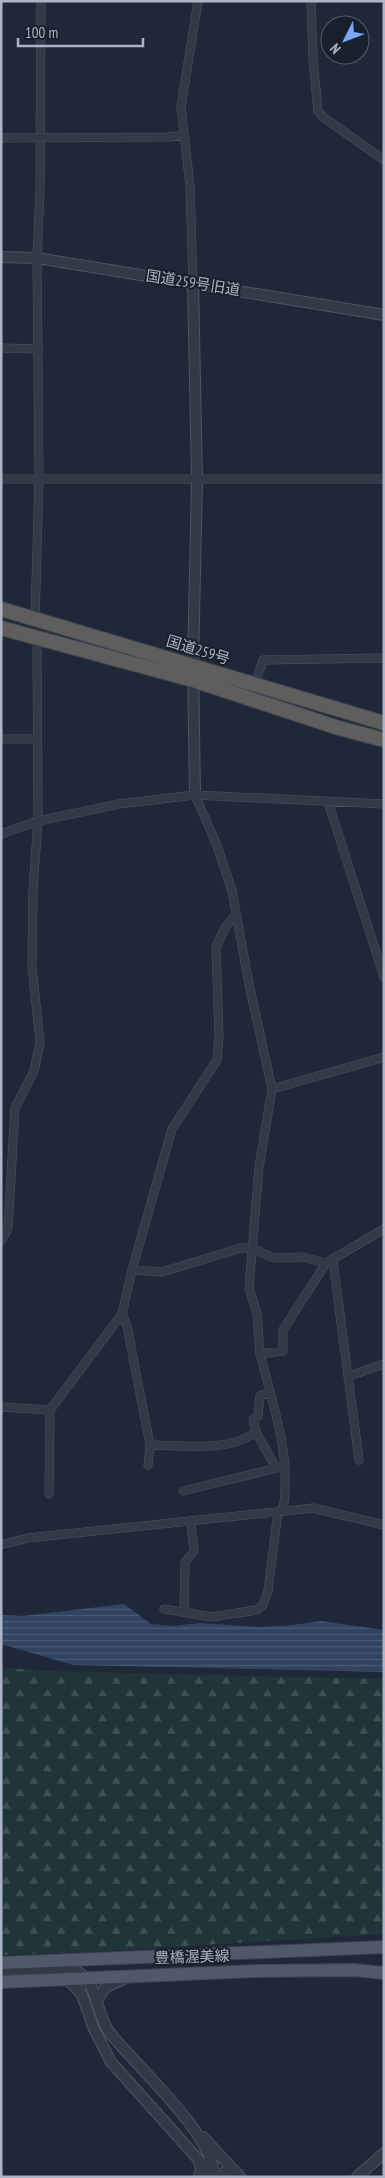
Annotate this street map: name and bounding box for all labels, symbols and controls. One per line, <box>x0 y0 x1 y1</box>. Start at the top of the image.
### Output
scale bar <box>18 15 142 47</box>
north arrow <box>320 15 370 65</box>
text: 100 m <box>25 23 58 42</box>
text: N <box>326 40 345 58</box>
street label: 国道259号旧道 <box>145 266 242 299</box>
street label: 国道259号 <box>164 631 232 668</box>
street label: 豊橋渥美線 <box>154 1946 230 1967</box>

